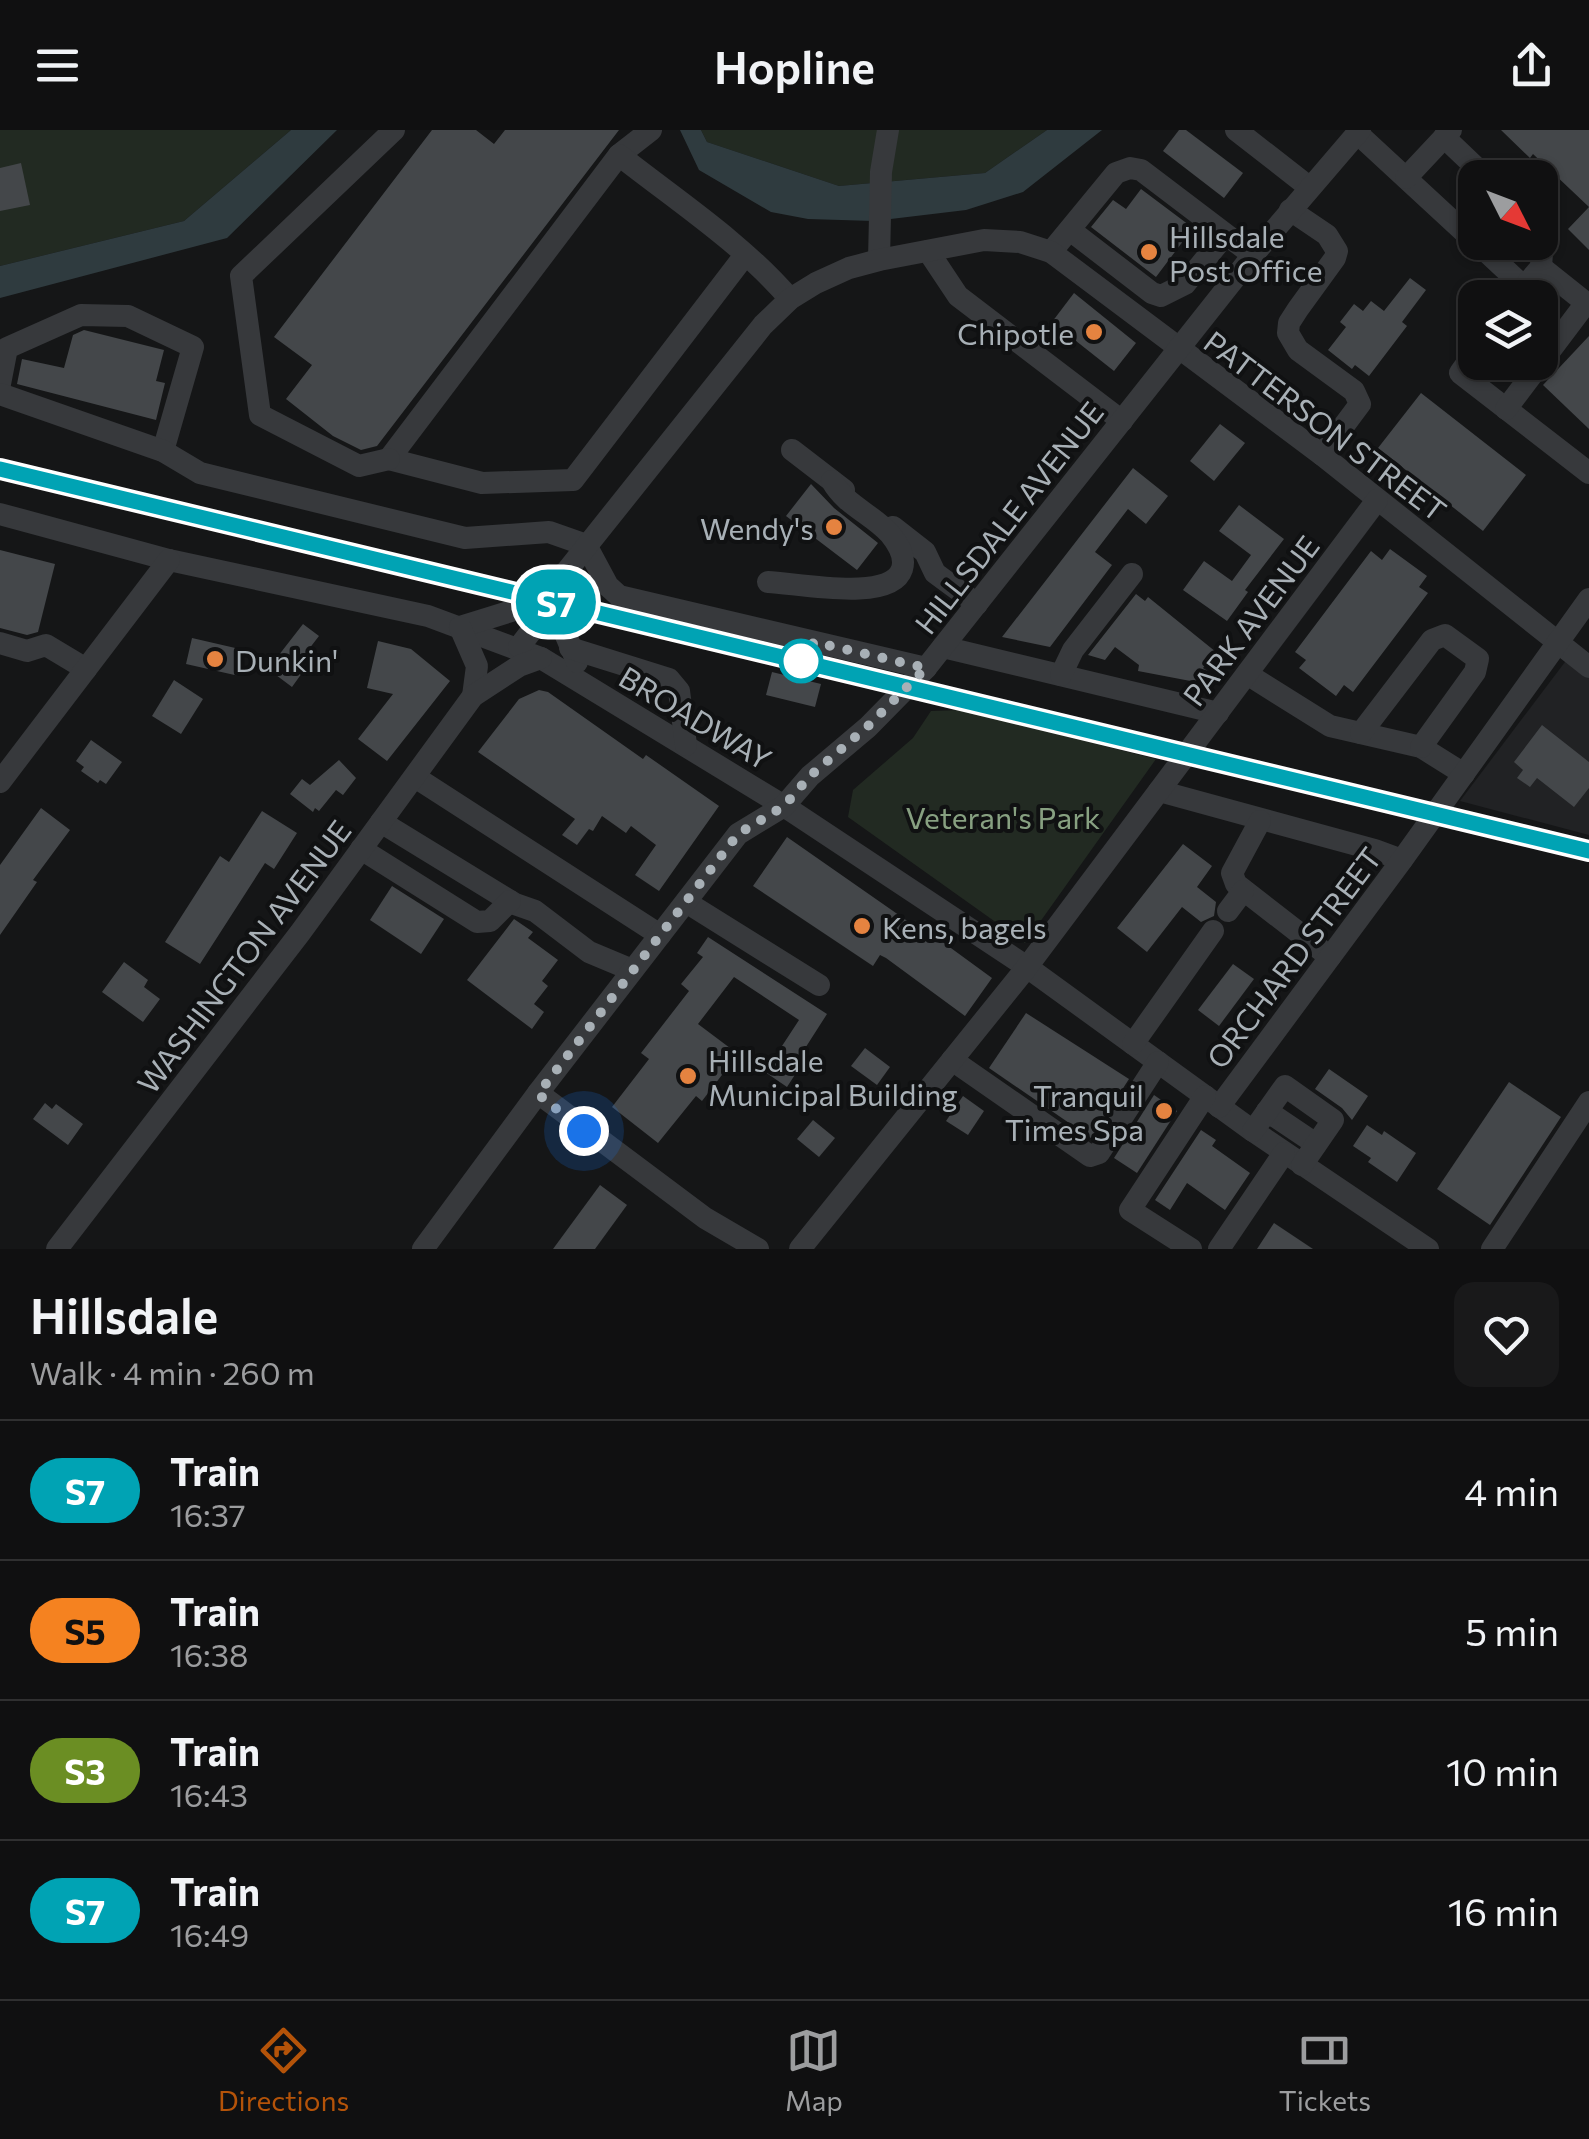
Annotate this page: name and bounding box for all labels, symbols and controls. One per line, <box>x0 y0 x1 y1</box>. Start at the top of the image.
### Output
icon: menu <box>30 38 85 93</box>
text: Hopline <box>714 38 875 93</box>
icon: share <box>1504 38 1559 93</box>
north arrow <box>1458 160 1558 260</box>
map controls <box>1458 160 1558 380</box>
place label: Hillsdale Post Office <box>1169 217 1322 288</box>
marker: Hillsdale Post Office <box>1138 241 1160 263</box>
button: layers <box>1458 280 1558 380</box>
place label: Chipotle <box>957 314 1074 351</box>
marker: Chipotle <box>1083 321 1105 343</box>
street label: PATTERSON STREET <box>1198 322 1454 528</box>
street label: HILLSDALE AVENUE <box>906 393 1110 641</box>
place label: Wendy's <box>700 509 814 546</box>
marker: Wendy's <box>823 516 845 538</box>
street label: PARK AVENUE <box>1174 528 1326 712</box>
line badge: S7 <box>511 570 601 634</box>
text: S7 <box>536 581 576 624</box>
unlabelled marker <box>780 640 822 682</box>
place label: Dunkin' <box>235 641 338 678</box>
marker: Dunkin' <box>204 648 226 670</box>
street label: BROADWAY <box>613 657 779 777</box>
park label: Veteran's Park <box>906 798 1100 835</box>
street label: WASHINGTON AVENUE <box>128 812 358 1100</box>
street label: ORCHARD STREET <box>1198 839 1388 1075</box>
place label: Kens, bagels <box>882 908 1047 945</box>
marker: Kens, bagels <box>851 915 873 937</box>
place label: Hillsdale Municipal Building <box>708 1041 958 1112</box>
marker: Hillsdale Municipal Building <box>677 1065 699 1087</box>
place label: Tranquil Times Spa <box>1005 1076 1144 1147</box>
marker: Tranquil Times Spa <box>1153 1100 1175 1122</box>
your location <box>559 1106 609 1156</box>
button: heart <box>1454 1282 1559 1387</box>
text: Hillsdale <box>30 1285 218 1344</box>
text: Walk · 4 min · 260 m <box>30 1352 315 1392</box>
text: Train <box>170 1447 260 1494</box>
text: 4 min <box>1464 1467 1559 1514</box>
text: S7 <box>65 1469 105 1512</box>
text: 16:37 <box>170 1494 246 1534</box>
text: Train <box>170 1587 260 1634</box>
text: 5 min <box>1465 1607 1559 1654</box>
text: S5 <box>64 1609 106 1652</box>
text: 16:38 <box>170 1634 248 1674</box>
text: Train <box>170 1727 260 1774</box>
text: 10 min <box>1446 1747 1559 1794</box>
text: S3 <box>64 1749 106 1792</box>
text: 16:43 <box>170 1774 248 1814</box>
text: Train <box>170 1867 260 1914</box>
text: 16 min <box>1448 1887 1559 1934</box>
text: S7 <box>65 1889 105 1932</box>
text: 16:49 <box>170 1914 249 1954</box>
tab: Directions <box>218 2023 349 2117</box>
tab: Map <box>785 2023 843 2117</box>
tab: Tickets <box>1279 2023 1371 2117</box>

